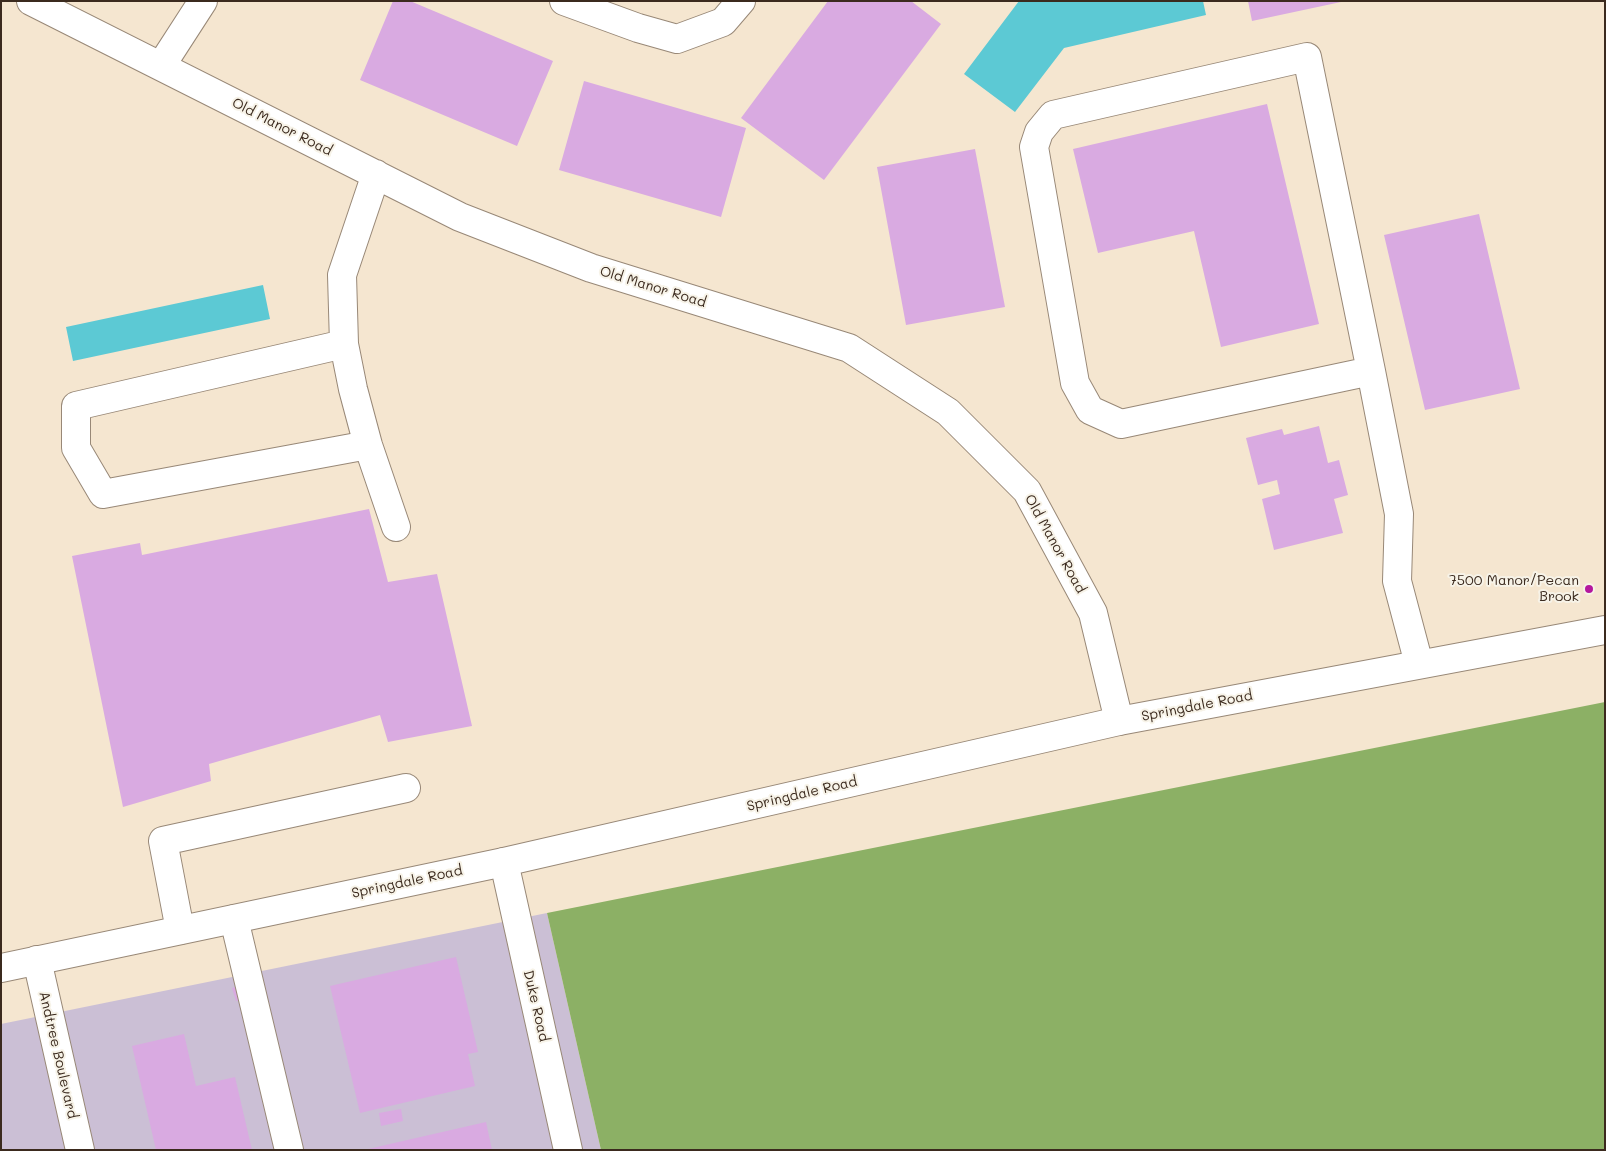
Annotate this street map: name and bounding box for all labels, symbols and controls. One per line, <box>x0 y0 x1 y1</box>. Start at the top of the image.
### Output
street label: Old Manor Road <box>229 94 335 160</box>
street label: Old Manor Road <box>598 263 708 311</box>
street label: Old Manor Road <box>1021 492 1089 596</box>
place label: 7500 Manor/Pecan Brook <box>1449 573 1579 606</box>
marker: 7500 Manor/Pecan Brook <box>1583 583 1595 595</box>
street label: Springdale Road <box>1140 687 1254 725</box>
street label: Springdale Road <box>745 773 859 815</box>
street label: Springdale Road <box>350 862 464 902</box>
street label: Duke Road <box>520 969 552 1043</box>
street label: Andtree Boulevard <box>35 990 81 1120</box>

